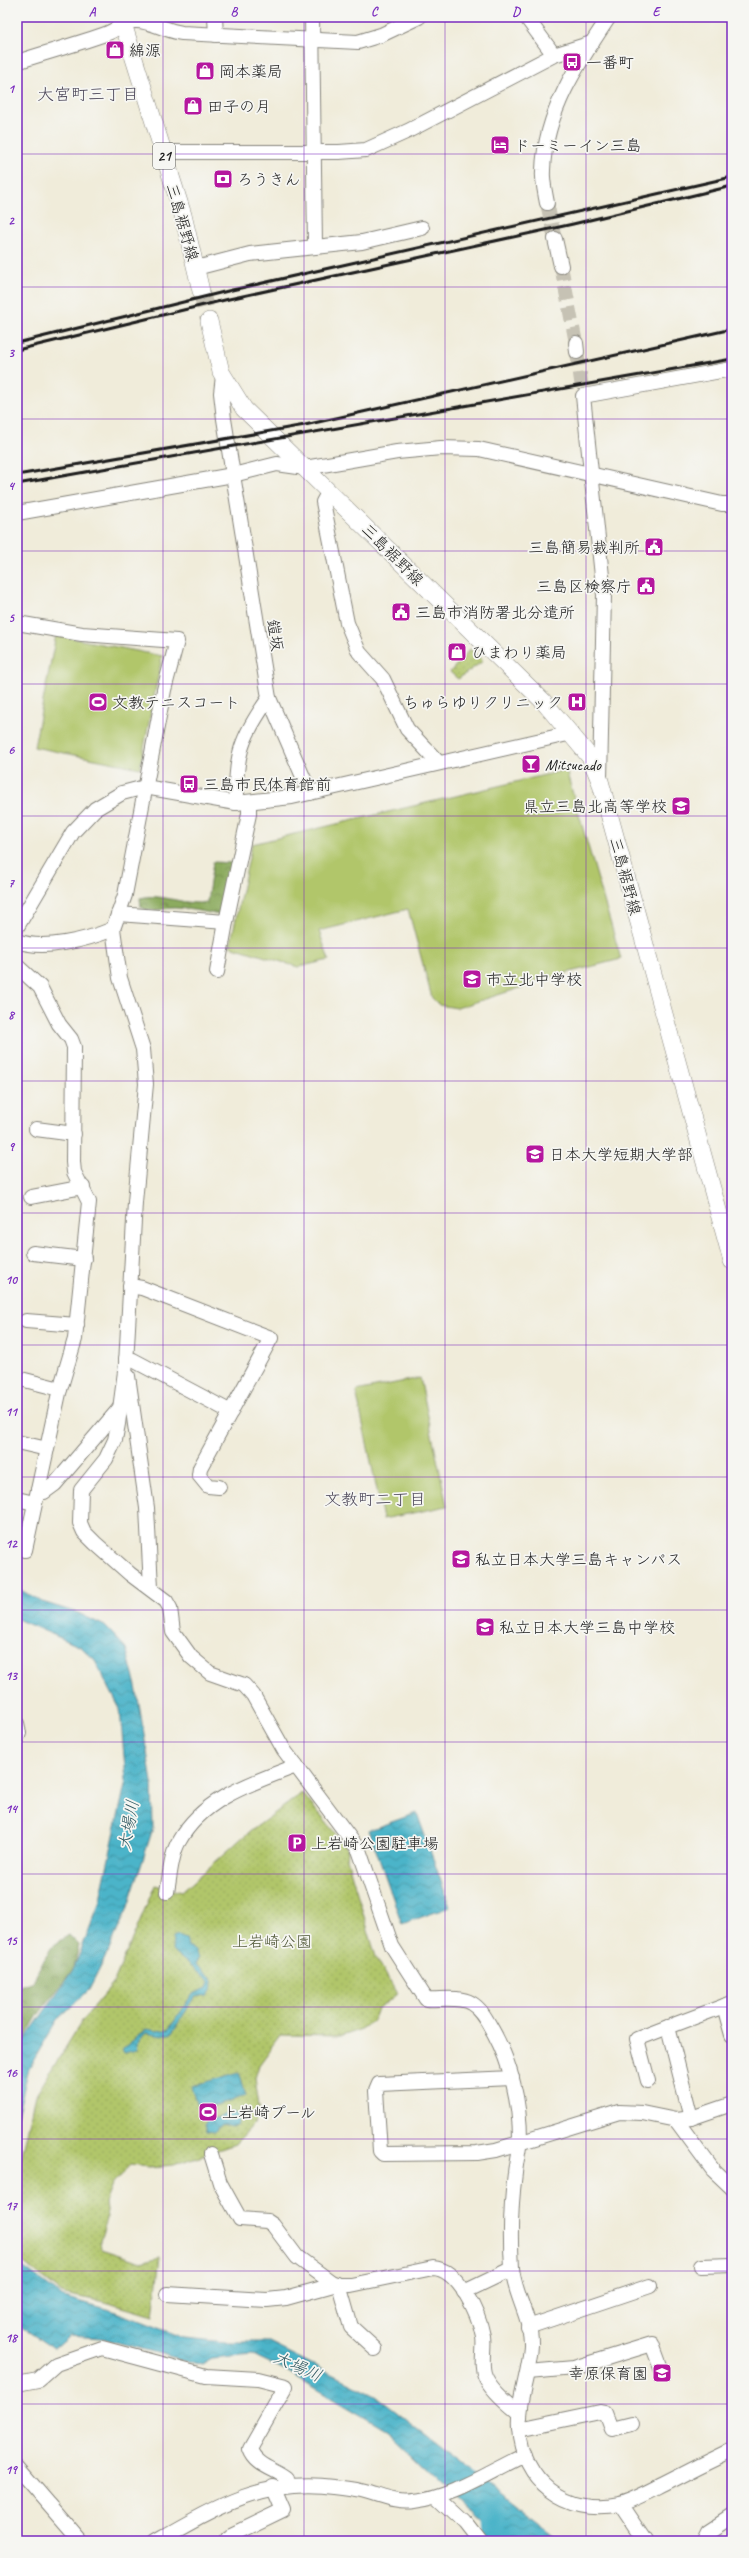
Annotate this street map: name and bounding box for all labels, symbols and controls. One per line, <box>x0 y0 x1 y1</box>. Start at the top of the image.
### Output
text: A <box>89 4 97 20</box>
text: B <box>231 4 239 20</box>
text: C <box>371 4 379 20</box>
text: D <box>512 4 521 20</box>
text: E <box>653 4 662 20</box>
shop icon: 綿源 <box>104 39 126 61</box>
place label: 綿源 <box>129 41 161 61</box>
bus stop icon: 一番町 <box>561 51 583 73</box>
place label: 一番町 <box>586 53 634 73</box>
shop icon: 岡本薬局 <box>194 60 216 82</box>
place label: 岡本薬局 <box>219 62 283 82</box>
text: 1 <box>8 81 16 97</box>
district label: 大宮町三丁目 <box>37 84 139 105</box>
shop icon: 田子の月 <box>182 95 204 117</box>
place label: 田子の月 <box>207 97 271 117</box>
hotel icon: ドーミーイン三島 <box>489 134 511 156</box>
place label: ドーミーイン三島 <box>514 136 642 156</box>
road number: 21 <box>153 143 175 169</box>
bank icon: ろうきん <box>212 168 234 190</box>
place label: ろうきん <box>237 170 301 190</box>
street label: 三島裾野線 <box>161 181 203 263</box>
text: 2 <box>8 213 15 229</box>
text: 3 <box>8 345 15 361</box>
text: 4 <box>8 478 16 494</box>
street label: 三島裾野線 <box>357 519 428 590</box>
public building icon: 三島簡易裁判所 <box>643 536 665 558</box>
place label: 三島簡易裁判所 <box>528 538 640 558</box>
public building icon: 三島区検察庁 <box>635 575 657 597</box>
place label: 三島区検察庁 <box>536 577 632 597</box>
public building icon: 三島市消防署北分遣所 <box>390 601 412 623</box>
place label: 三島市消防署北分遣所 <box>415 603 575 623</box>
text: 5 <box>8 610 15 626</box>
street label: 鎧坂 <box>263 618 287 653</box>
shop icon: ひまわり薬局 <box>446 641 468 663</box>
place label: ひまわり薬局 <box>471 643 567 663</box>
sports icon: 文教テニスコート <box>87 691 109 713</box>
hospital icon: ちゅらゆりクリニック <box>566 691 588 713</box>
place label: 文教テニスコート <box>112 693 240 713</box>
place label: ちゅらゆりクリニック <box>403 693 563 713</box>
text: 6 <box>8 742 15 758</box>
bar icon: Mitsucado <box>520 753 542 775</box>
place label: Mitsucado <box>545 755 602 775</box>
bus stop icon: 三島市民体育館前 <box>178 773 200 795</box>
place label: 三島市民体育館前 <box>203 775 331 795</box>
school or university icon: 県立三島北高等学校 <box>670 795 692 817</box>
place label: 県立三島北高等学校 <box>523 797 667 817</box>
street label: 三島裾野線 <box>605 835 645 917</box>
text: 7 <box>8 875 15 891</box>
school or university icon: 市立北中学校 <box>461 968 483 990</box>
place label: 市立北中学校 <box>486 970 582 990</box>
text: 8 <box>8 1007 16 1023</box>
text: 9 <box>8 1139 15 1155</box>
school or university icon: 日本大学短期大学部 <box>524 1143 546 1165</box>
place label: 日本大学短期大学部 <box>549 1145 693 1165</box>
text: 10 <box>5 1272 18 1288</box>
text: 11 <box>5 1404 19 1420</box>
district label: 文教町二丁目 <box>324 1489 426 1510</box>
text: 12 <box>5 1536 18 1552</box>
school or university icon: 私立日本大学三島キャンパス <box>450 1548 472 1570</box>
place label: 私立日本大学三島キャンパス <box>475 1550 682 1570</box>
school or university icon: 私立日本大学三島中学校 <box>474 1616 496 1638</box>
place label: 私立日本大学三島中学校 <box>499 1618 675 1638</box>
text: 13 <box>5 1668 18 1684</box>
water label: 大場川 <box>114 1798 143 1852</box>
text: 14 <box>5 1801 19 1817</box>
parking icon: 上岩崎公園駐車場 <box>286 1832 308 1854</box>
place label: 上岩崎公園駐車場 <box>311 1834 439 1854</box>
park label: 上岩崎公園 <box>232 1932 312 1952</box>
text: 15 <box>5 1933 18 1949</box>
text: 16 <box>5 2065 18 2081</box>
sports icon: 上岩崎プール <box>197 2101 219 2123</box>
place label: 上岩崎プール <box>222 2103 316 2123</box>
text: 17 <box>5 2198 18 2214</box>
text: 18 <box>5 2330 19 2346</box>
water label: 大場川 <box>270 2346 325 2386</box>
school or university icon: 幸原保育園 <box>651 2362 673 2384</box>
place label: 幸原保育園 <box>568 2364 648 2384</box>
text: 19 <box>5 2462 18 2478</box>

